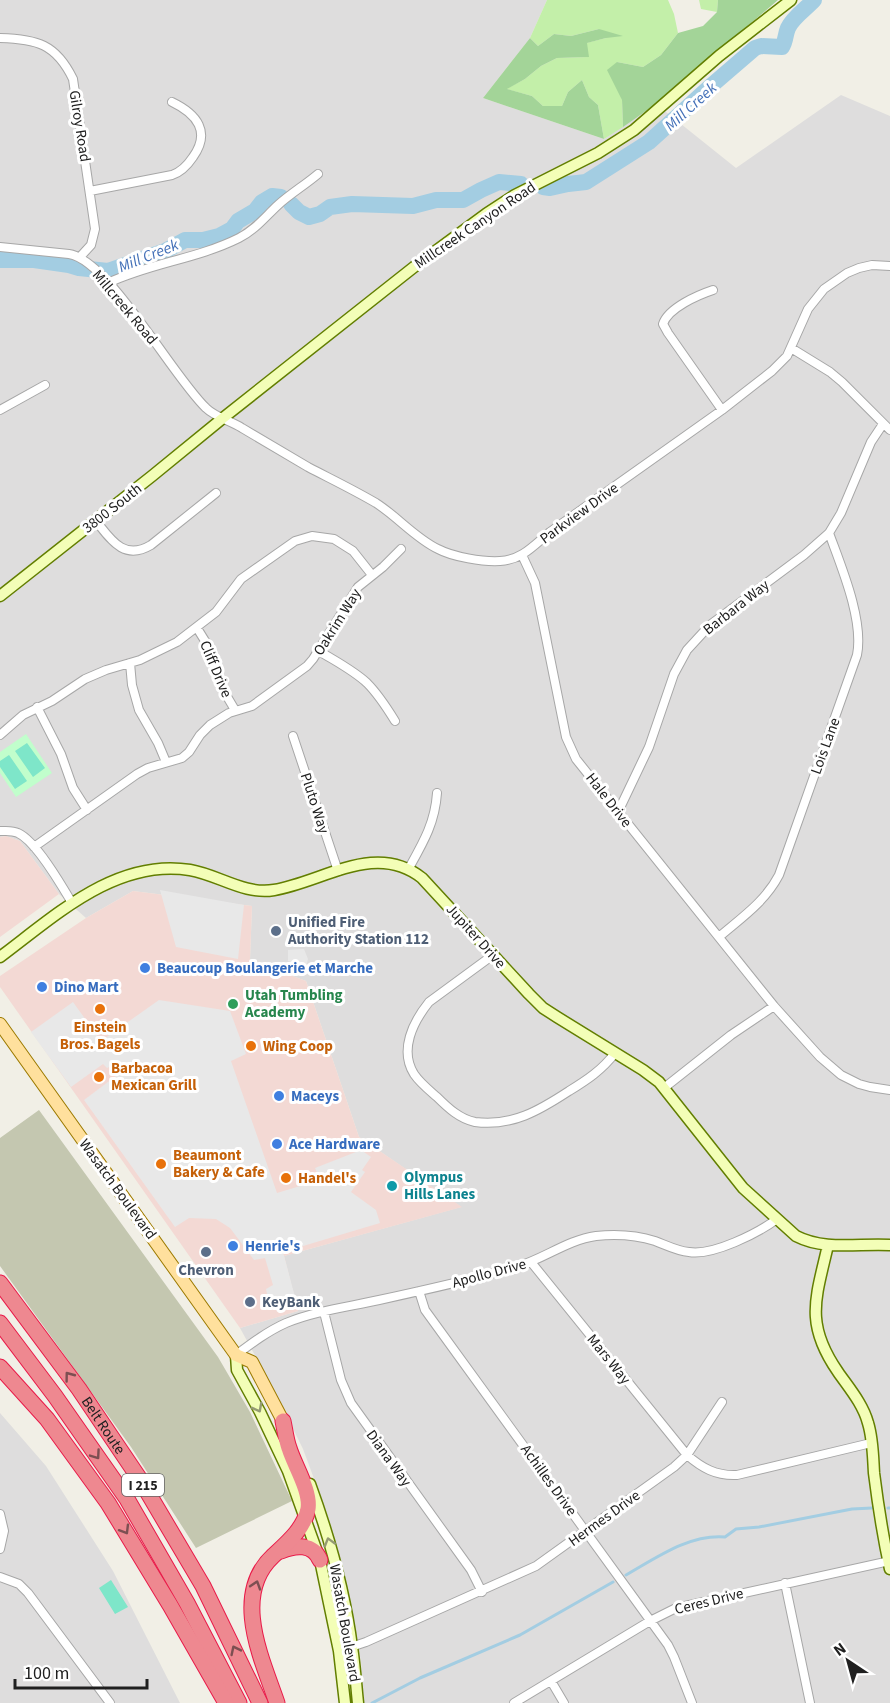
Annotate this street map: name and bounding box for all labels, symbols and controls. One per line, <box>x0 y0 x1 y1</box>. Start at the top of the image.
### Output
water label: Mill Creek <box>660 77 722 136</box>
street label: Gilroy Road <box>63 89 96 163</box>
street label: Millcreek Canyon Road <box>410 177 540 274</box>
water label: Mill Creek <box>115 234 182 278</box>
street label: Millcreek Road <box>87 265 162 349</box>
street label: 3800 South <box>78 478 146 538</box>
street label: Parkview Drive <box>536 478 623 549</box>
street label: Barbara Way <box>699 575 774 640</box>
street label: Oakrim Way <box>309 585 366 660</box>
street label: Cliff Drive <box>194 637 237 701</box>
street label: Lois Lane <box>806 715 845 777</box>
street label: Hale Drive <box>581 769 637 832</box>
street label: Pluto Way <box>295 770 334 836</box>
street label: Jupiter Drive <box>441 899 510 973</box>
place label: Unified Fire Authority Station 112 <box>287 912 429 950</box>
marker: Unified Fire Authority Station 112 <box>269 924 283 938</box>
place label: Beaucoup Boulangerie et Marche <box>157 958 373 979</box>
marker: Beaucoup Boulangerie et Marche <box>138 961 152 975</box>
place label: Dino Mart <box>54 977 119 998</box>
marker: Dino Mart <box>35 980 49 994</box>
place label: Utah Tumbling Academy <box>244 985 343 1023</box>
marker: Utah Tumbling Academy <box>226 997 240 1011</box>
marker: Einstein Bros. Bagels <box>93 1002 107 1016</box>
place label: Einstein Bros. Bagels <box>60 1017 141 1055</box>
place label: Wing Coop <box>263 1036 333 1057</box>
marker: Wing Coop <box>244 1039 258 1053</box>
place label: Barbacoa Mexican Grill <box>111 1058 197 1096</box>
marker: Barbacoa Mexican Grill <box>92 1070 106 1084</box>
place label: Maceys <box>291 1086 339 1107</box>
marker: Maceys <box>272 1089 286 1103</box>
place label: Ace Hardware <box>288 1134 381 1155</box>
street label: Wasatch Boulevard <box>74 1135 161 1244</box>
marker: Ace Hardware <box>270 1137 284 1151</box>
place label: Beaumont Bakery & Cafe <box>173 1145 265 1183</box>
marker: Beaumont Bakery & Cafe <box>154 1157 168 1171</box>
place label: Olympus Hills Lanes <box>404 1167 476 1205</box>
place label: Handel's <box>298 1168 356 1189</box>
marker: Handel's <box>279 1171 293 1185</box>
marker: Olympus Hills Lanes <box>385 1179 399 1193</box>
place label: Henrie's <box>245 1236 301 1257</box>
marker: Henrie's <box>226 1239 240 1253</box>
marker: Chevron <box>199 1245 213 1259</box>
street label: Apollo Drive <box>450 1254 528 1293</box>
place label: Chevron <box>178 1260 234 1281</box>
place label: KeyBank <box>262 1292 321 1313</box>
marker: KeyBank <box>243 1295 257 1309</box>
street label: Mars Way <box>582 1330 635 1389</box>
one-way arrow <box>65 1371 76 1382</box>
street label: Belt Route <box>76 1393 130 1459</box>
one-way arrow <box>251 1401 262 1412</box>
street label: Diana Way <box>361 1426 416 1491</box>
street label: Achilles Drive <box>515 1440 582 1520</box>
one-way arrow <box>89 1448 100 1459</box>
road number: I 215 <box>122 1474 164 1496</box>
street label: Hermes Drive <box>564 1485 644 1552</box>
one-way arrow <box>117 1524 129 1534</box>
one-way arrow <box>324 1538 336 1548</box>
street label: Wasatch Boulevard <box>324 1562 365 1684</box>
one-way arrow <box>249 1580 261 1591</box>
street label: Ceres Drive <box>672 1583 746 1620</box>
north arrow <box>818 1631 878 1691</box>
text: N <box>829 1638 851 1662</box>
one-way arrow <box>230 1646 242 1657</box>
scale bar <box>15 1652 147 1690</box>
text: 100 m <box>24 1661 69 1686</box>

